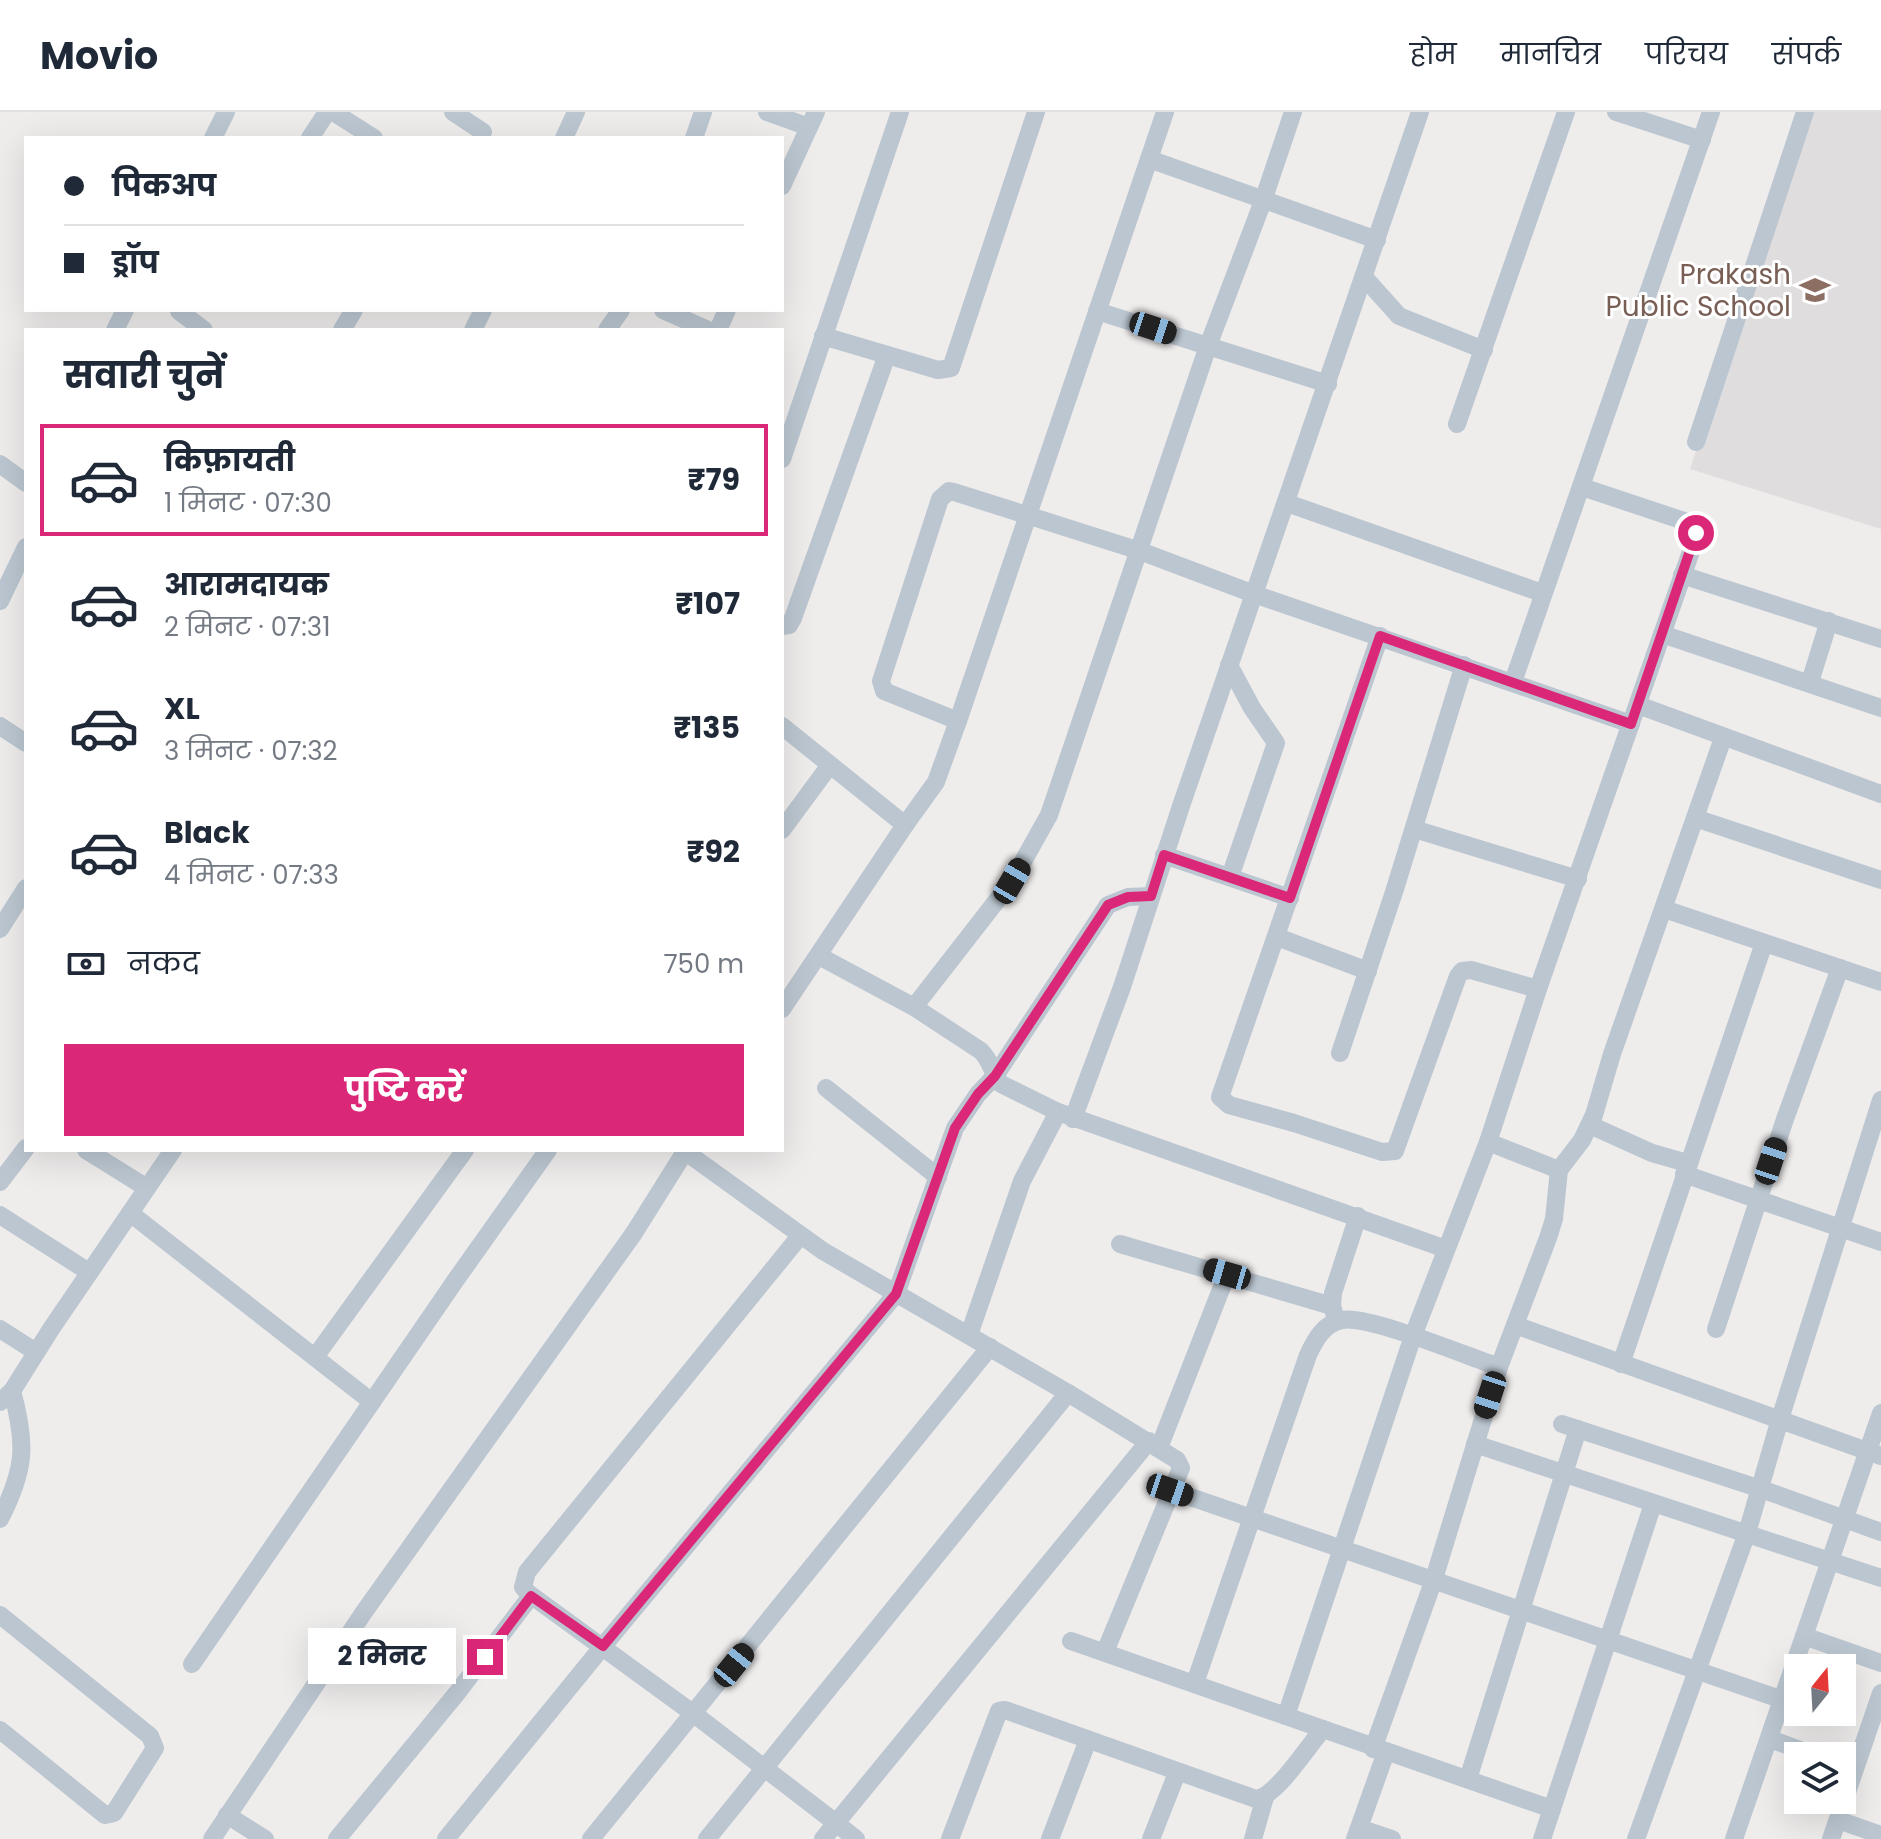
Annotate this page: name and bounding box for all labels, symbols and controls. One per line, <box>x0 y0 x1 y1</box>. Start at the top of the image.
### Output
text: Movio <box>40 29 158 82</box>
text: होम <box>1410 35 1456 74</box>
text: मानचित्र <box>1500 35 1601 74</box>
text: परिचय <box>1645 35 1728 74</box>
text: संपर्क <box>1772 35 1841 74</box>
text: पिकअप <box>112 164 216 207</box>
text: ड्रॉप <box>112 241 159 284</box>
place label: Prakash Public School <box>1606 255 1791 326</box>
school or university icon: Prakash Public School <box>1798 273 1832 307</box>
car <box>1126 309 1180 347</box>
text: सवारी चुनें <box>64 350 224 401</box>
text: किफ़ायती <box>164 439 295 482</box>
icon: car <box>68 444 140 516</box>
text: ₹79 <box>688 458 740 501</box>
text: 1 मिनट · 07:30 <box>164 485 332 521</box>
route start <box>1678 515 1714 551</box>
text: आरामदायक <box>164 563 329 606</box>
icon: car <box>68 568 140 640</box>
text: ₹107 <box>675 582 740 625</box>
text: 2 मिनट · 07:31 <box>164 609 330 645</box>
text: XL <box>164 687 200 730</box>
icon: car <box>68 692 140 764</box>
text: ₹135 <box>673 706 740 749</box>
text: 3 मिनट · 07:32 <box>164 733 337 769</box>
text: Black <box>164 811 250 854</box>
icon: car <box>68 816 140 888</box>
text: ₹92 <box>686 830 740 873</box>
car <box>990 854 1034 908</box>
text: 4 मिनट · 07:33 <box>164 857 339 893</box>
icon: cash <box>64 942 108 986</box>
text: नकद <box>128 942 200 985</box>
text: 750 m <box>663 946 744 982</box>
button: पुष्टि करें <box>64 1044 744 1136</box>
car <box>1752 1134 1790 1188</box>
car <box>1201 1256 1253 1292</box>
car <box>1471 1368 1509 1422</box>
car <box>1143 1471 1197 1509</box>
callout: 2 मिनट <box>309 1629 457 1685</box>
text: 2 मिनट <box>338 1638 426 1674</box>
route end <box>467 1639 503 1675</box>
car <box>710 1639 758 1691</box>
north arrow <box>1784 1654 1856 1726</box>
map controls <box>1784 1654 1856 1814</box>
button: layers <box>1784 1742 1856 1814</box>

